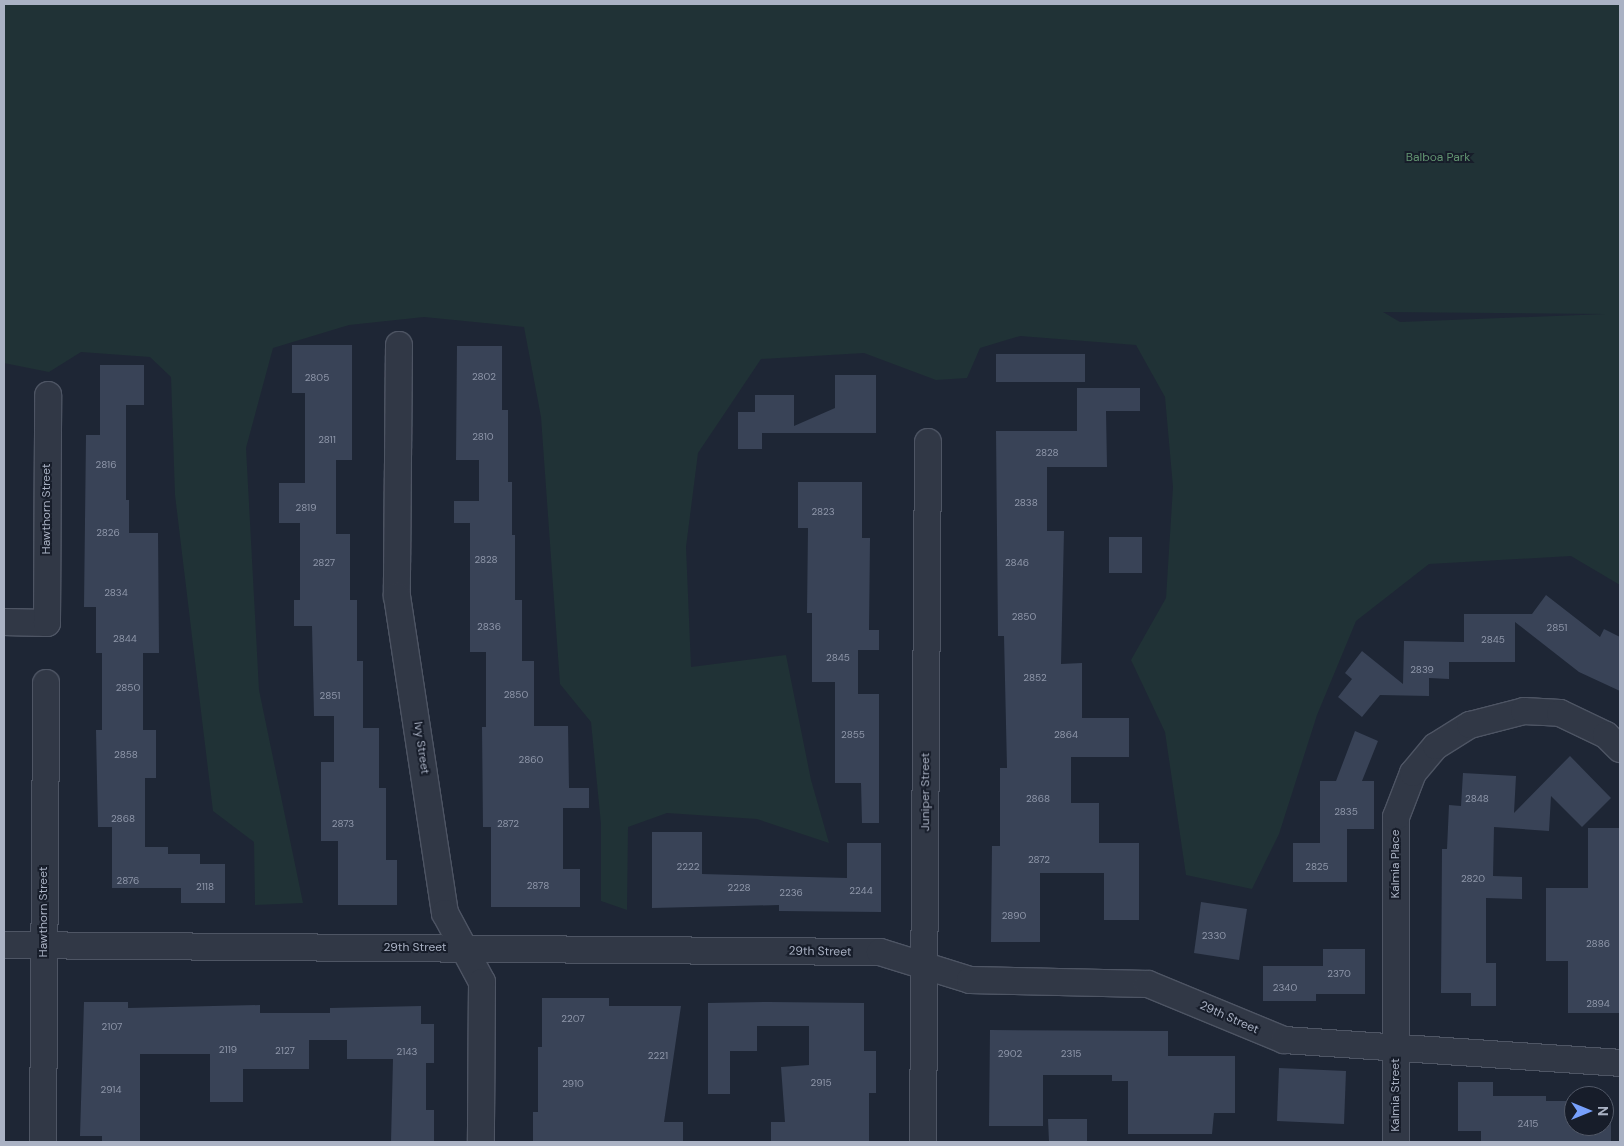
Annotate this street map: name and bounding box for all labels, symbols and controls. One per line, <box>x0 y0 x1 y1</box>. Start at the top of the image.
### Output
park label: Balboa Park <box>1406 151 1470 165</box>
house number: 2802 <box>472 371 496 383</box>
house number: 2805 <box>305 372 329 384</box>
house number: 2810 <box>472 431 494 443</box>
house number: 2811 <box>318 434 336 446</box>
house number: 2828 <box>1035 447 1059 459</box>
house number: 2816 <box>96 459 116 471</box>
street label: Hawthorn Street <box>40 464 54 554</box>
house number: 2838 <box>1014 497 1038 509</box>
house number: 2819 <box>296 502 316 514</box>
house number: 2823 <box>811 506 835 518</box>
house number: 2826 <box>96 527 120 539</box>
house number: 2828 <box>474 554 498 566</box>
house number: 2827 <box>313 557 335 569</box>
house number: 2846 <box>1005 557 1029 569</box>
house number: 2834 <box>104 587 128 599</box>
house number: 2850 <box>1012 611 1036 623</box>
house number: 2836 <box>477 621 501 633</box>
house number: 2851 <box>1547 622 1567 634</box>
house number: 2844 <box>113 633 137 645</box>
house number: 2845 <box>1481 634 1505 646</box>
house number: 2845 <box>826 652 850 664</box>
house number: 2839 <box>1410 664 1434 676</box>
house number: 2852 <box>1023 672 1047 684</box>
house number: 2850 <box>116 682 140 694</box>
house number: 2850 <box>504 689 528 701</box>
house number: 2851 <box>320 690 340 702</box>
street label: Ivy Street <box>410 721 432 775</box>
house number: 2855 <box>841 729 865 741</box>
house number: 2864 <box>1054 729 1078 741</box>
house number: 2858 <box>114 749 138 761</box>
street label: Juniper Street <box>919 753 933 831</box>
house number: 2860 <box>519 754 543 766</box>
house number: 2868 <box>1026 793 1050 805</box>
house number: 2848 <box>1465 793 1489 805</box>
house number: 2835 <box>1334 806 1358 818</box>
house number: 2868 <box>111 813 135 825</box>
house number: 2873 <box>332 818 354 830</box>
house number: 2872 <box>497 818 519 830</box>
street label: Kalmia Place <box>1389 829 1403 899</box>
house number: 2872 <box>1028 854 1050 866</box>
house number: 2222 <box>676 861 700 873</box>
house number: 2825 <box>1305 861 1329 873</box>
street label: Hawthorn Street <box>37 867 51 957</box>
house number: 2820 <box>1461 873 1485 885</box>
house number: 2876 <box>117 875 139 887</box>
house number: 2878 <box>527 880 549 892</box>
house number: 2118 <box>196 881 214 893</box>
house number: 2228 <box>727 882 751 894</box>
house number: 2244 <box>849 885 873 897</box>
house number: 2236 <box>779 887 803 899</box>
house number: 2890 <box>1002 910 1026 922</box>
house number: 2330 <box>1202 930 1226 942</box>
house number: 2886 <box>1586 938 1610 950</box>
street label: 29th Street <box>383 941 447 955</box>
street label: 29th Street <box>788 944 852 960</box>
house number: 2370 <box>1327 968 1351 980</box>
house number: 2340 <box>1273 982 1297 994</box>
house number: 2894 <box>1586 998 1610 1010</box>
street label: 29th Street <box>1197 999 1261 1037</box>
house number: 2207 <box>561 1013 585 1025</box>
house number: 2107 <box>102 1021 122 1033</box>
house number: 2119 <box>219 1044 237 1056</box>
house number: 2127 <box>275 1045 295 1057</box>
house number: 2143 <box>397 1046 417 1058</box>
house number: 2902 <box>998 1048 1022 1060</box>
house number: 2315 <box>1061 1048 1081 1060</box>
house number: 2221 <box>648 1050 668 1062</box>
street label: Kalmia Street <box>1389 1058 1403 1132</box>
house number: 2915 <box>811 1077 831 1089</box>
house number: 2910 <box>562 1078 584 1090</box>
house number: 2914 <box>101 1084 121 1096</box>
north arrow <box>1564 1086 1614 1136</box>
text: N <box>1594 1106 1612 1116</box>
house number: 2415 <box>1518 1118 1538 1130</box>

